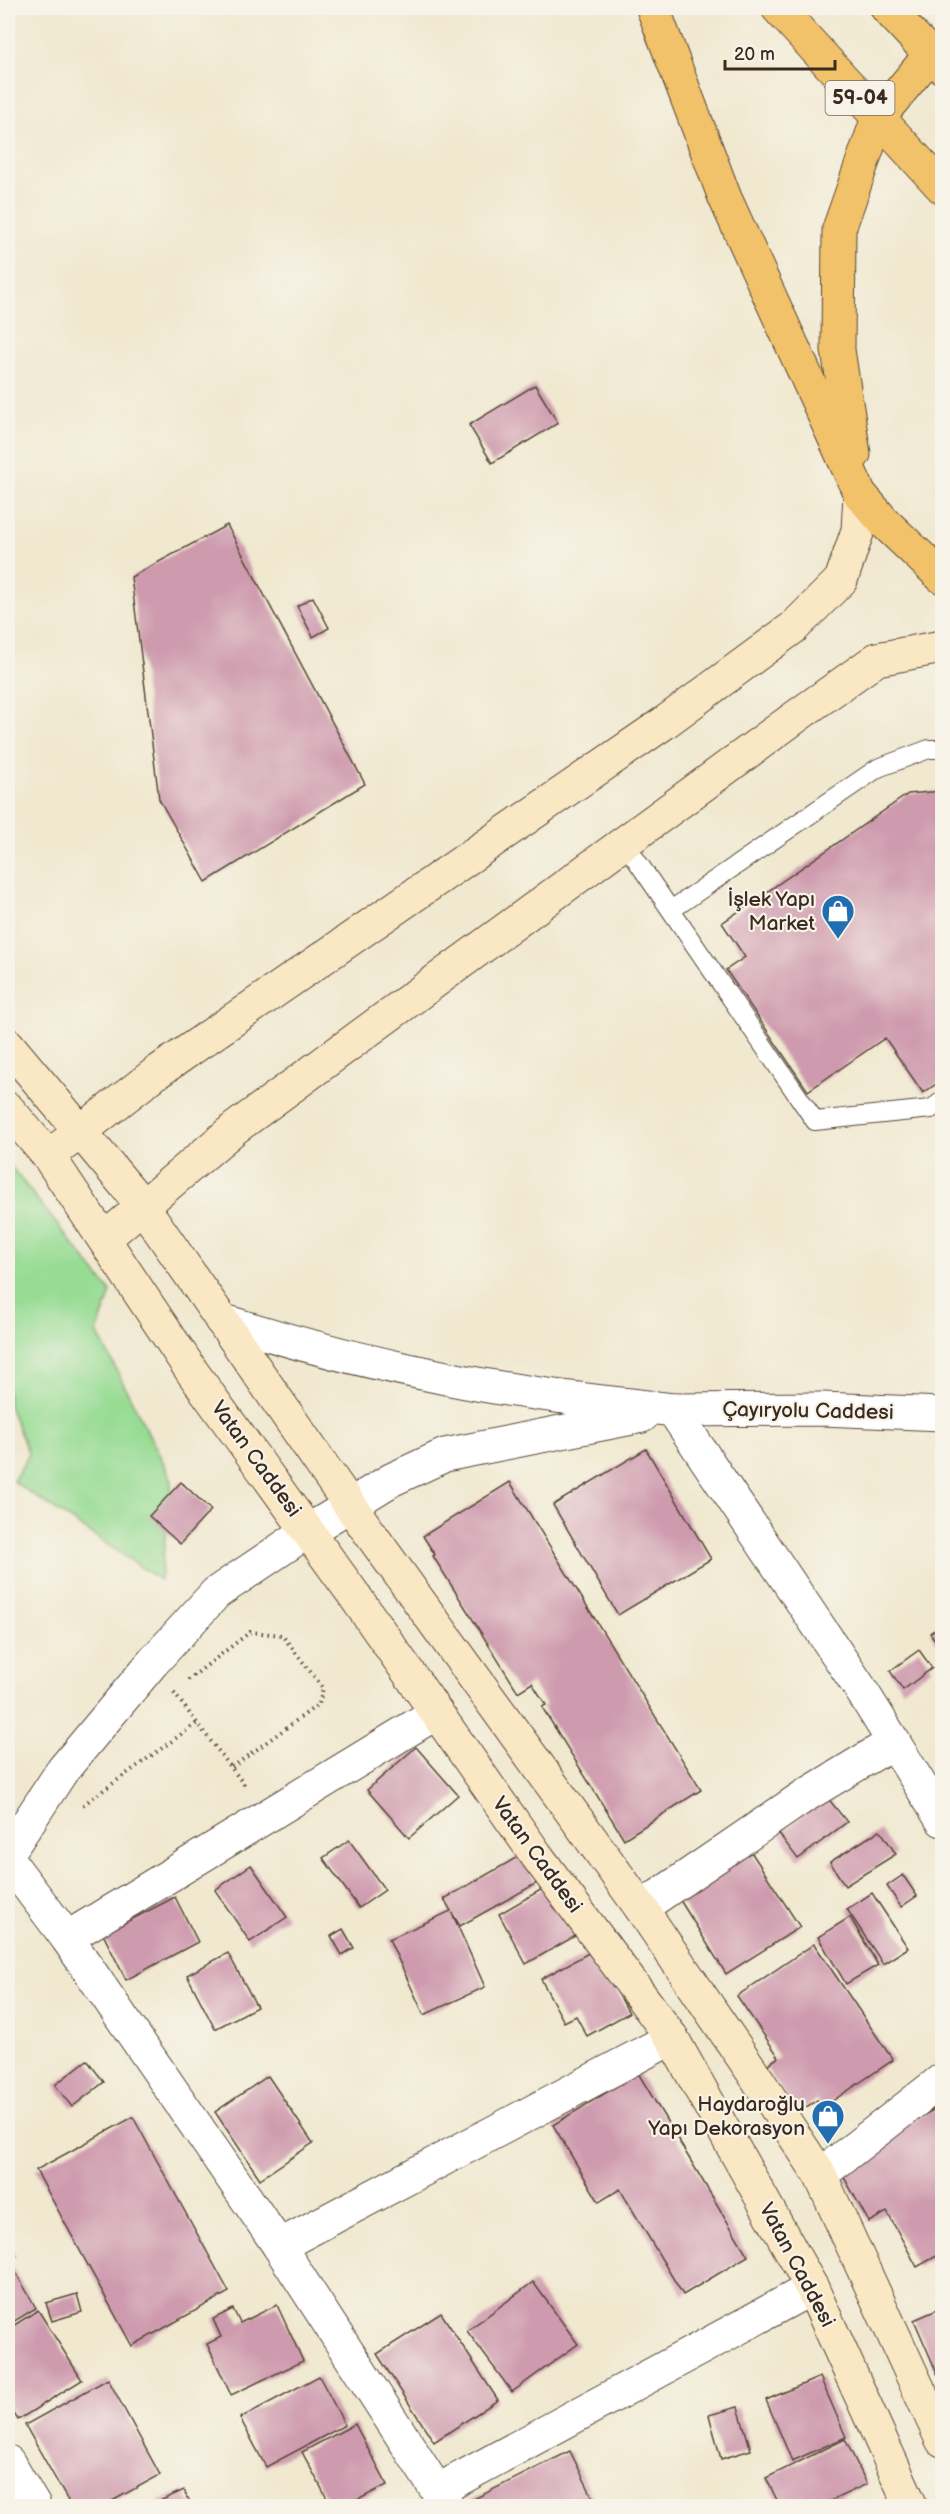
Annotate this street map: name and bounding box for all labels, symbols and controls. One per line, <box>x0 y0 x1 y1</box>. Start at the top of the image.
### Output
scale bar <box>725 33 834 71</box>
text: 20 m <box>734 44 775 65</box>
road number: 59-04 <box>826 81 894 115</box>
place label: İşlek Yapı Market <box>727 887 816 936</box>
shop icon: İşlek Yapı Market <box>820 893 856 940</box>
street label: Vatan Caddesi <box>206 1396 306 1522</box>
street label: Çayıryolu Caddesi <box>722 1397 894 1425</box>
street label: Vatan Caddesi <box>487 1792 587 1918</box>
place label: Haydaroğlu Yapı Dekorasyon <box>647 2092 805 2141</box>
shop icon: Haydaroğlu Yapı Dekorasyon <box>810 2098 846 2145</box>
street label: Vatan Caddesi <box>754 2199 840 2331</box>

